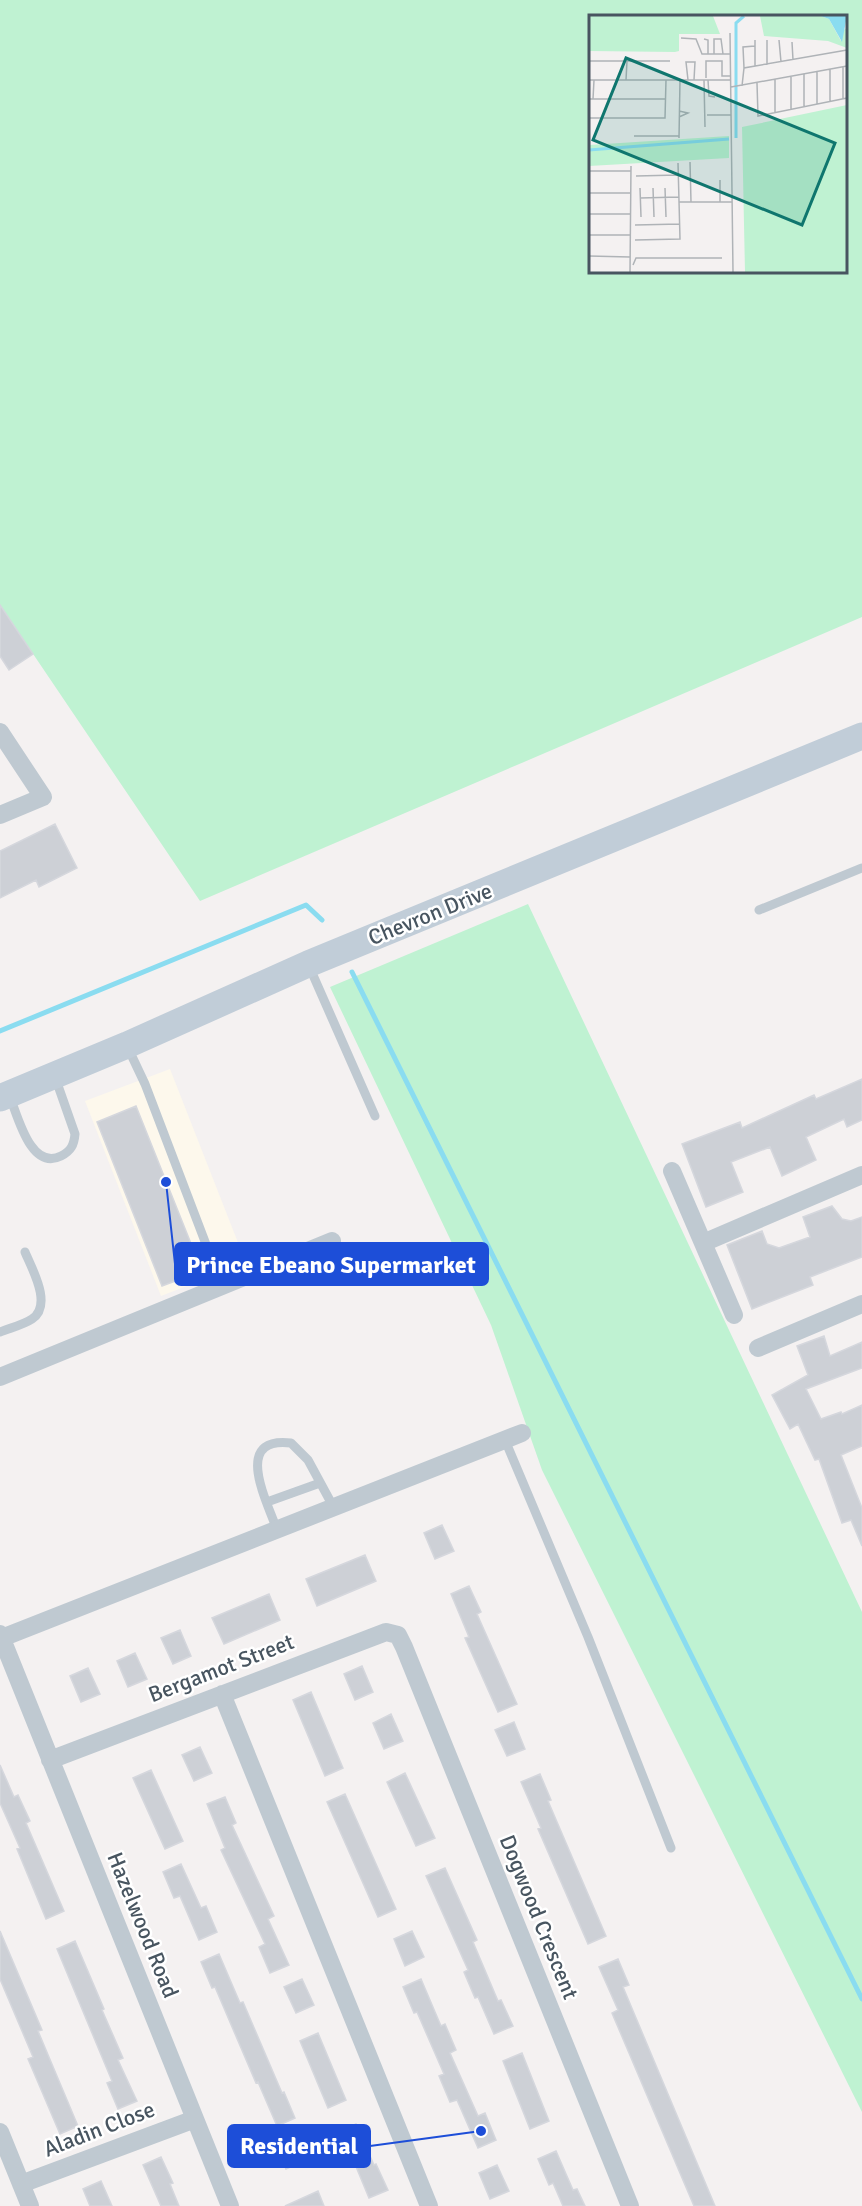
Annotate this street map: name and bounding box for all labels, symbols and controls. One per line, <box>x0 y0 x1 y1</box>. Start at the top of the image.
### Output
inset map <box>589 15 847 273</box>
street label: Chevron Drive <box>364 877 496 951</box>
callout: Prince Ebeano Supermarket <box>175 1243 488 1285</box>
text: Prince Ebeano Supermarket <box>186 1250 476 1280</box>
street label: Bergamot Street <box>144 1628 298 1708</box>
street label: Dogwood Crescent <box>494 1831 584 2003</box>
street label: Hazelwood Road <box>101 1848 185 2002</box>
street label: Aladin Close <box>40 2095 158 2163</box>
callout: Residential <box>228 2125 370 2167</box>
text: Residential <box>240 2131 359 2161</box>

